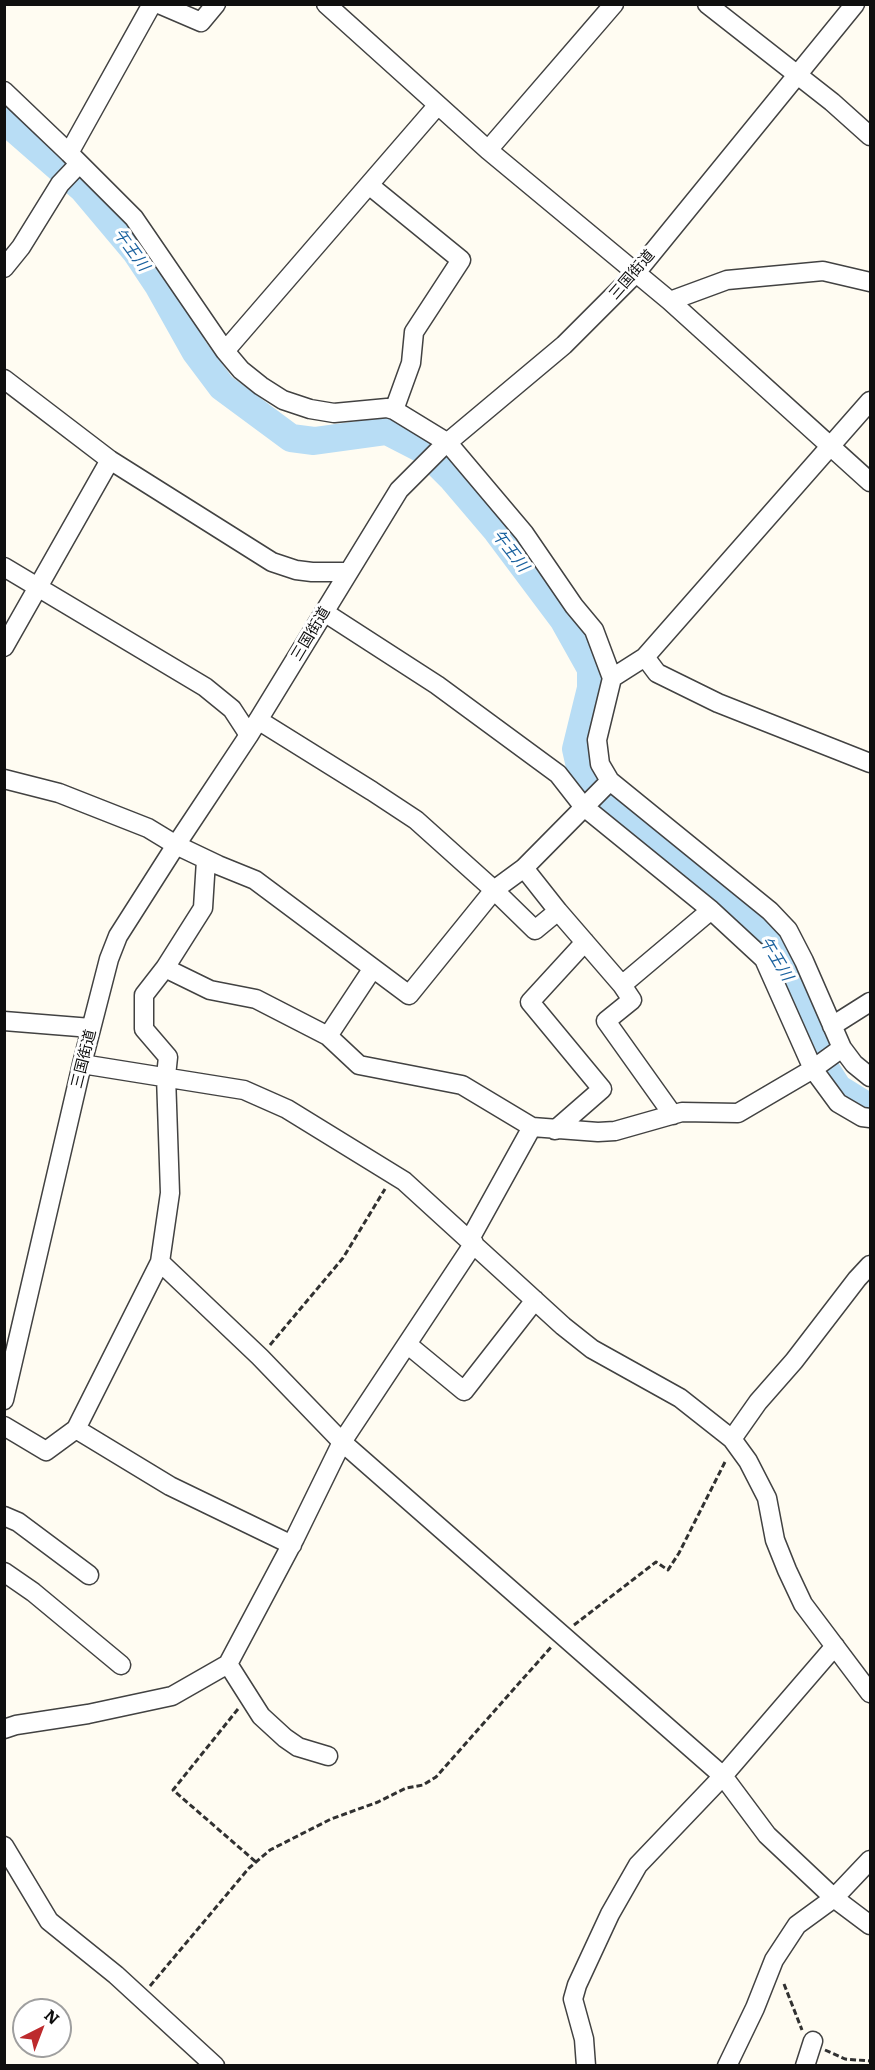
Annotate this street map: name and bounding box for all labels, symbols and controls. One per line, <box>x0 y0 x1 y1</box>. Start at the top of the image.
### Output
water label: 午王川 <box>109 225 153 275</box>
street label: 三国街道 <box>606 246 658 304</box>
water label: 午王川 <box>488 526 532 576</box>
street label: 三国街道 <box>288 604 334 664</box>
water label: 午王川 <box>755 933 797 985</box>
street label: 三国街道 <box>68 1028 100 1090</box>
north arrow <box>12 1998 72 2058</box>
text: N <box>40 2003 66 2030</box>

